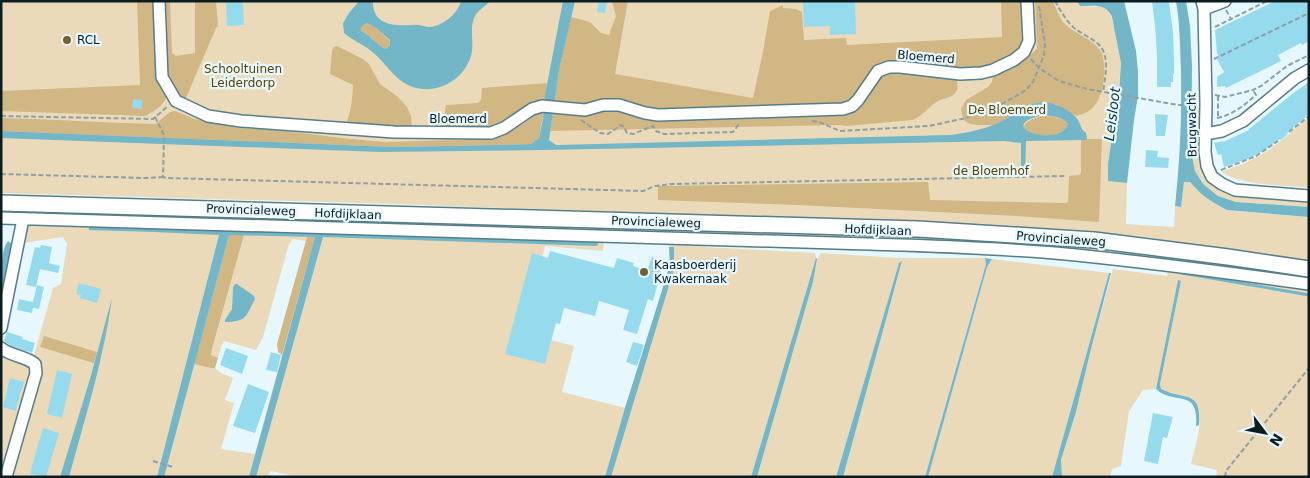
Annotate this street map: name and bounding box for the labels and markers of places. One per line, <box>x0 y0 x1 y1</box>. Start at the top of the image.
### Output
place label: RCL <box>77 33 100 47</box>
marker: RCL <box>61 34 73 46</box>
place label: Kaasboerderij Kwakernaak <box>654 258 736 286</box>
marker: Kaasboerderij Kwakernaak <box>638 266 650 278</box>

